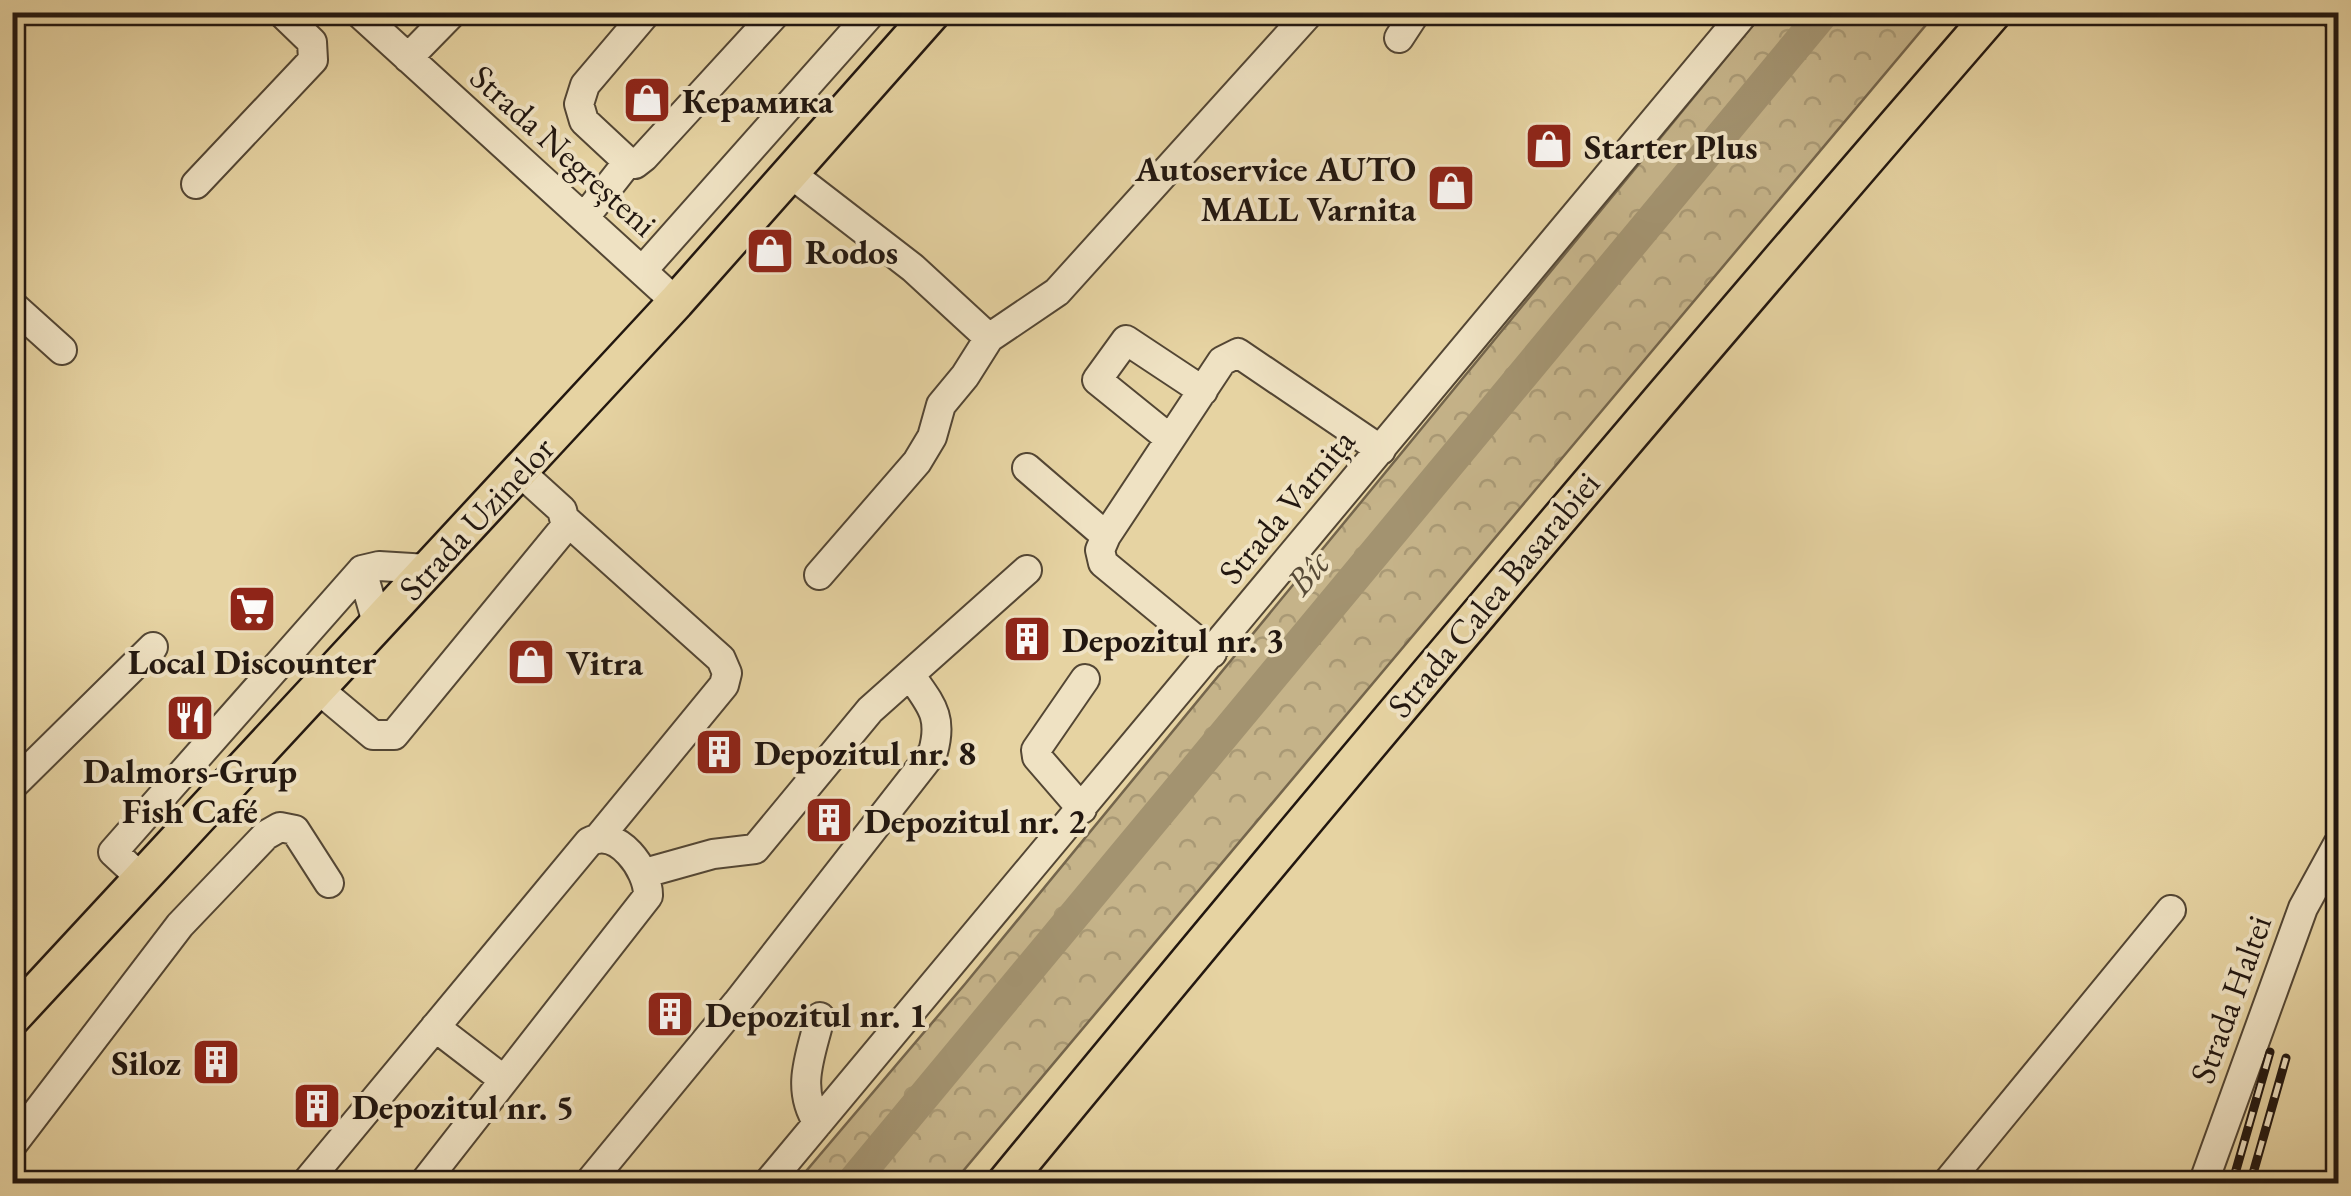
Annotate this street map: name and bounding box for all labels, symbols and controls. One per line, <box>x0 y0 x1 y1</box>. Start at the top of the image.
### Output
street label: Strada Negreșteni <box>461 54 667 246</box>
shop icon: Керамика <box>621 74 673 126</box>
place label: Керамика <box>682 78 834 123</box>
shop icon: Starter Plus <box>1523 120 1575 172</box>
place label: Starter Plus <box>1584 124 1758 169</box>
place label: Autoservice AUTO MALL Varnita <box>1134 146 1417 231</box>
shop icon: Autoservice AUTO MALL Varnita <box>1425 162 1477 214</box>
shop icon: Rodos <box>744 225 796 277</box>
place label: Rodos <box>805 229 898 274</box>
street label: Strada Varnița <box>1208 419 1364 593</box>
street label: Strada Uzinelor <box>388 426 564 610</box>
street label: Strada Calea Basarabiei <box>1377 462 1609 726</box>
water label: Bîc <box>1273 539 1341 605</box>
supermarket icon: Local Discounter <box>226 583 278 635</box>
building icon: Depozitul nr. 3 <box>1001 613 1053 665</box>
place label: Depozitul nr. 3 <box>1062 617 1284 662</box>
shop icon: Vitra <box>505 636 557 688</box>
place label: Local Discounter <box>128 639 377 684</box>
place label: Vitra <box>566 640 644 685</box>
restaurant icon: Dalmors-Grup Fish Café <box>164 692 216 744</box>
building icon: Depozitul nr. 8 <box>693 726 745 778</box>
place label: Depozitul nr. 8 <box>754 730 976 775</box>
place label: Dalmors-Grup Fish Café <box>83 748 297 833</box>
building icon: Depozitul nr. 2 <box>803 794 855 846</box>
place label: Depozitul nr. 2 <box>864 798 1087 843</box>
street label: Strada Haltei <box>2179 909 2281 1089</box>
building icon: Depozitul nr. 1 <box>644 988 696 1040</box>
place label: Depozitul nr. 1 <box>705 992 927 1037</box>
building icon: Siloz <box>190 1036 242 1088</box>
place label: Siloz <box>111 1040 181 1085</box>
building icon: Depozitul nr. 5 <box>291 1080 343 1132</box>
place label: Depozitul nr. 5 <box>352 1084 574 1129</box>

